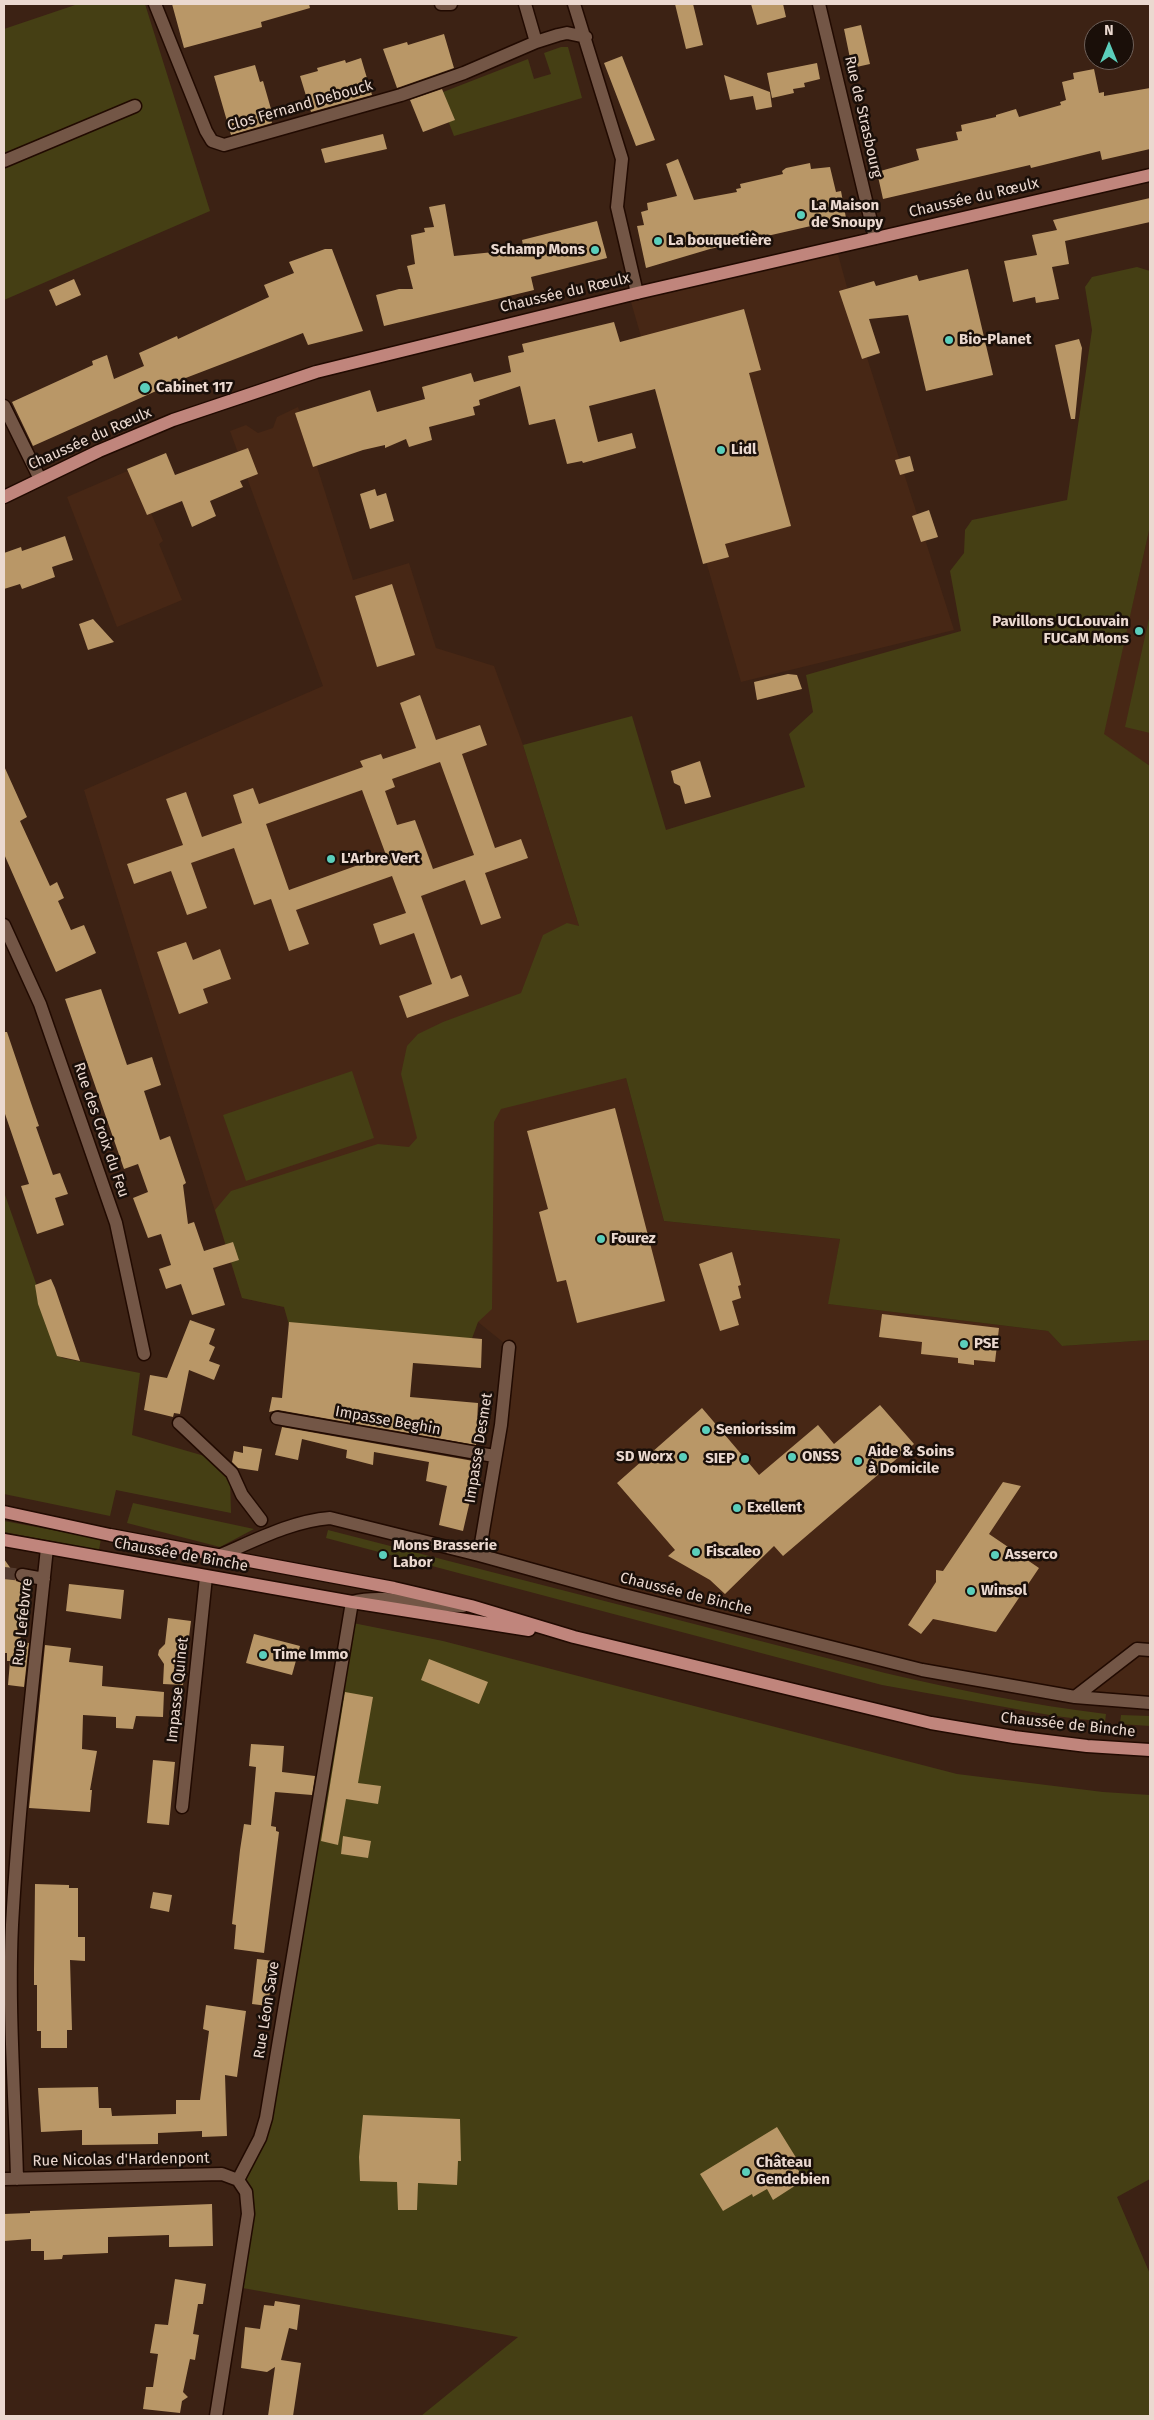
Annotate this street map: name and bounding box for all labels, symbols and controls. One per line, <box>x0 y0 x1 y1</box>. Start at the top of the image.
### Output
north arrow <box>1084 20 1134 70</box>
text: N <box>1104 22 1114 39</box>
street label: Rue de Strasbourg <box>840 54 886 180</box>
street label: Clos Fernand Debouck <box>225 77 375 135</box>
street label: Chaussée du Rœulx <box>907 174 1041 222</box>
place label: La Maison de Snoupy <box>811 197 883 232</box>
marker: La Maison de Snoupy <box>795 209 807 221</box>
place label: La bouquetière <box>668 232 772 250</box>
marker: La bouquetière <box>652 235 664 247</box>
place label: Schamp Mons <box>491 241 585 259</box>
marker: Schamp Mons <box>589 244 601 256</box>
street label: Chaussée du Rœulx <box>498 269 632 317</box>
place label: Bio-Planet <box>959 331 1032 349</box>
marker: Bio-Planet <box>943 334 955 346</box>
place label: Cabinet 117 <box>156 379 233 397</box>
marker: Cabinet 117 <box>138 381 152 395</box>
street label: Chaussée du Rœulx <box>26 404 154 474</box>
place label: Lidl <box>731 441 756 459</box>
marker: Lidl <box>715 444 727 456</box>
place label: Pavillons UCLouvain FUCaM Mons <box>992 613 1129 648</box>
marker: Pavillons UCLouvain FUCaM Mons <box>1133 625 1145 637</box>
place label: L'Arbre Vert <box>341 850 420 868</box>
marker: L'Arbre Vert <box>325 853 337 865</box>
street label: Rue des Croix du Feu <box>69 1060 133 1200</box>
place label: Fourez <box>611 1230 656 1248</box>
marker: Fourez <box>595 1233 607 1245</box>
place label: PSE <box>974 1335 999 1353</box>
marker: PSE <box>958 1338 970 1350</box>
street label: Impasse Desmet <box>461 1392 497 1504</box>
street label: Impasse Beghin <box>334 1403 442 1439</box>
place label: Seniorissim <box>716 1421 796 1439</box>
marker: Seniorissim <box>700 1424 712 1436</box>
place label: Aide & Soins à Domicile <box>868 1443 954 1478</box>
place label: SD Worx <box>616 1448 673 1466</box>
place label: ONSS <box>802 1448 839 1466</box>
place label: SIEP <box>705 1450 735 1468</box>
marker: SD Worx <box>677 1451 689 1463</box>
marker: ONSS <box>786 1451 798 1463</box>
marker: SIEP <box>739 1453 751 1465</box>
marker: Aide & Soins à Domicile <box>852 1455 864 1467</box>
place label: Exellent <box>747 1499 802 1517</box>
marker: Exellent <box>731 1502 743 1514</box>
street label: Chaussée de Binche <box>113 1534 249 1576</box>
place label: Mons Brasserie Labor <box>393 1537 497 1572</box>
place label: Fiscaleo <box>706 1543 761 1561</box>
marker: Fiscaleo <box>690 1546 702 1558</box>
place label: Asserco <box>1005 1546 1058 1564</box>
marker: Mons Brasserie Labor <box>377 1549 389 1561</box>
marker: Asserco <box>989 1549 1001 1561</box>
street label: Chaussée de Binche <box>618 1569 754 1619</box>
street label: Rue Lefebvre <box>9 1577 37 1667</box>
place label: Winsol <box>981 1582 1027 1600</box>
marker: Winsol <box>965 1585 977 1597</box>
street label: Impasse Quinet <box>164 1636 192 1744</box>
place label: Time Immo <box>273 1646 348 1664</box>
marker: Time Immo <box>257 1649 269 1661</box>
street label: Chaussée de Binche <box>1000 1709 1136 1741</box>
street label: Rue Léon Save <box>250 1960 284 2060</box>
street label: Rue Nicolas d'Hardenpont <box>32 2149 210 2171</box>
place label: Château Gendebien <box>756 2154 830 2189</box>
marker: Château Gendebien <box>740 2166 752 2178</box>

